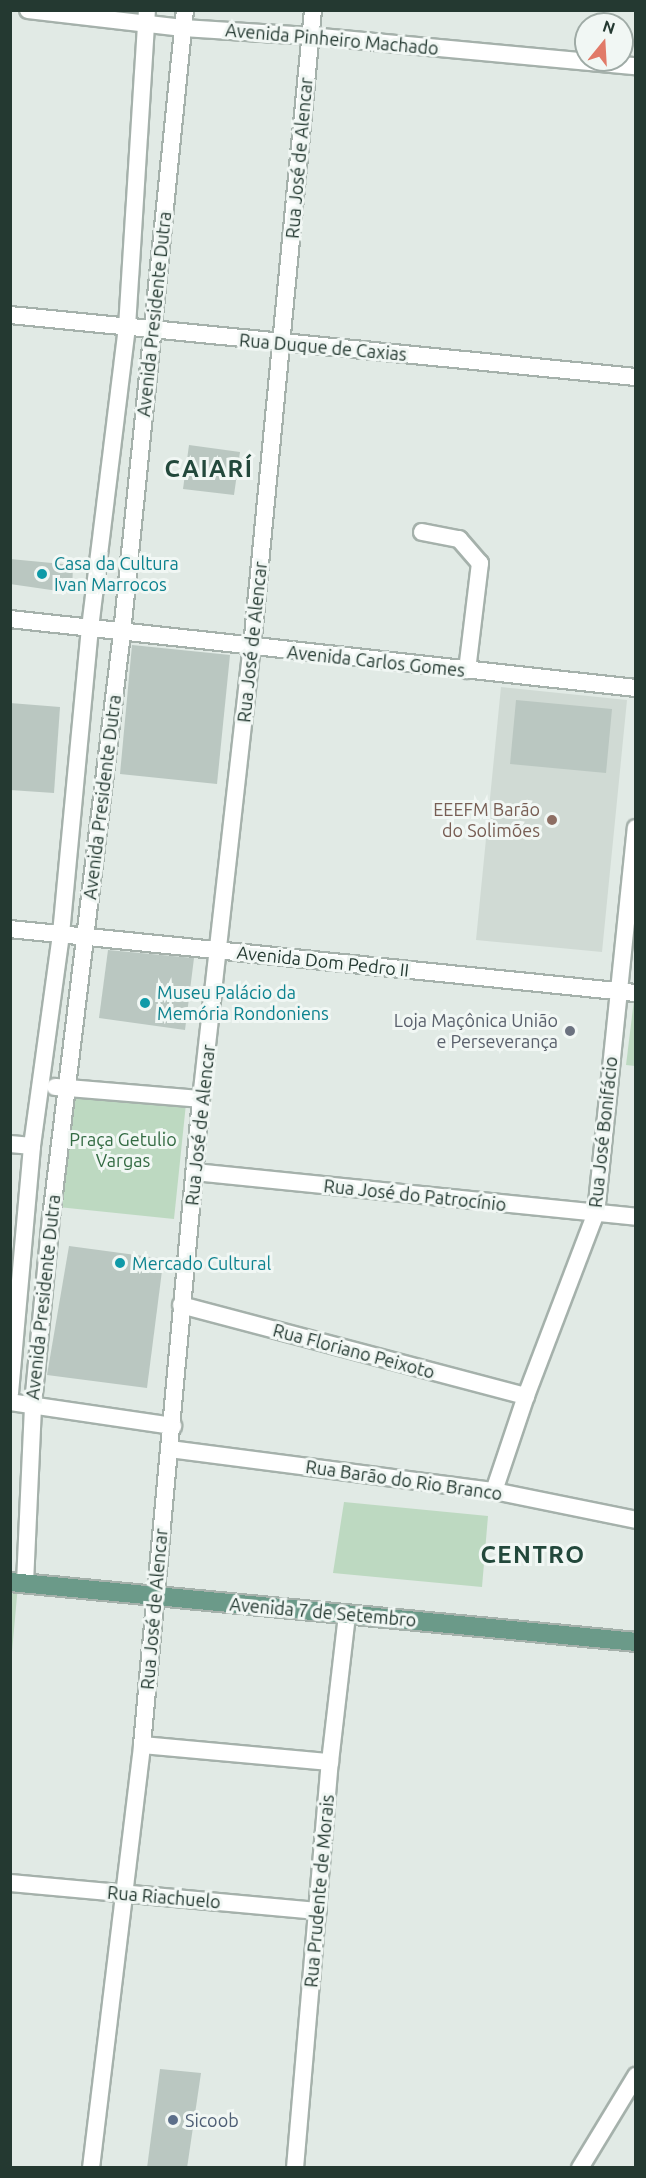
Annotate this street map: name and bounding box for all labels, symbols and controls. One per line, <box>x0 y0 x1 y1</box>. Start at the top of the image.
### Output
north arrow <box>574 12 634 72</box>
text: N <box>600 16 617 37</box>
street label: Avenida Pinheiro Machado <box>224 19 440 59</box>
street label: Rua José de Alencar <box>281 77 317 239</box>
street label: Avenida Presidente Dutra <box>132 210 176 418</box>
street label: Rua Duque de Caxias <box>238 329 408 365</box>
district label: CAIARÍ <box>165 455 253 483</box>
place label: Casa da Cultura Ivan Marrocos <box>54 553 179 596</box>
street label: Rua José de Alencar <box>233 560 271 724</box>
marker: Casa da Cultura Ivan Marrocos <box>35 567 49 581</box>
street label: Avenida Carlos Gomes <box>286 641 466 681</box>
street label: Avenida Presidente Dutra <box>79 693 125 901</box>
place label: EEEFM Barão do Solimões <box>433 799 540 842</box>
marker: EEEFM Barão do Solimões <box>545 813 559 827</box>
street label: Avenida Dom Pedro II <box>236 941 410 981</box>
place label: Museu Palácio da Memória Rondoniens <box>157 982 329 1024</box>
marker: Museu Palácio da Memória Rondoniens <box>138 996 152 1010</box>
place label: Loja Maçônica União e Perseverança <box>394 1010 558 1052</box>
marker: Loja Maçônica União e Perseverança <box>563 1024 577 1038</box>
street label: Rua José de Alencar <box>181 1043 219 1207</box>
street label: Rua José Bonifácio <box>584 1055 622 1209</box>
park label: Praça Getulio Vargas <box>69 1129 177 1172</box>
street label: Rua José do Patrocínio <box>323 1175 507 1215</box>
street label: Avenida Presidente Dutra <box>21 1193 65 1401</box>
place label: Mercado Cultural <box>132 1252 271 1274</box>
marker: Mercado Cultural <box>113 1256 127 1270</box>
street label: Rua Floriano Peixoto <box>271 1319 437 1383</box>
street label: Rua Barão do Rio Branco <box>304 1456 504 1504</box>
street label: Rua José de Alencar <box>136 1528 172 1690</box>
district label: CENTRO <box>480 1541 586 1569</box>
street label: Avenida 7 de Setembro <box>229 1593 417 1631</box>
street label: Rua Prudente de Morais <box>300 1794 338 1988</box>
street label: Rua Riachuelo <box>106 1881 222 1913</box>
place label: Sicoob <box>185 2109 239 2131</box>
marker: Sicoob <box>166 2113 180 2127</box>

